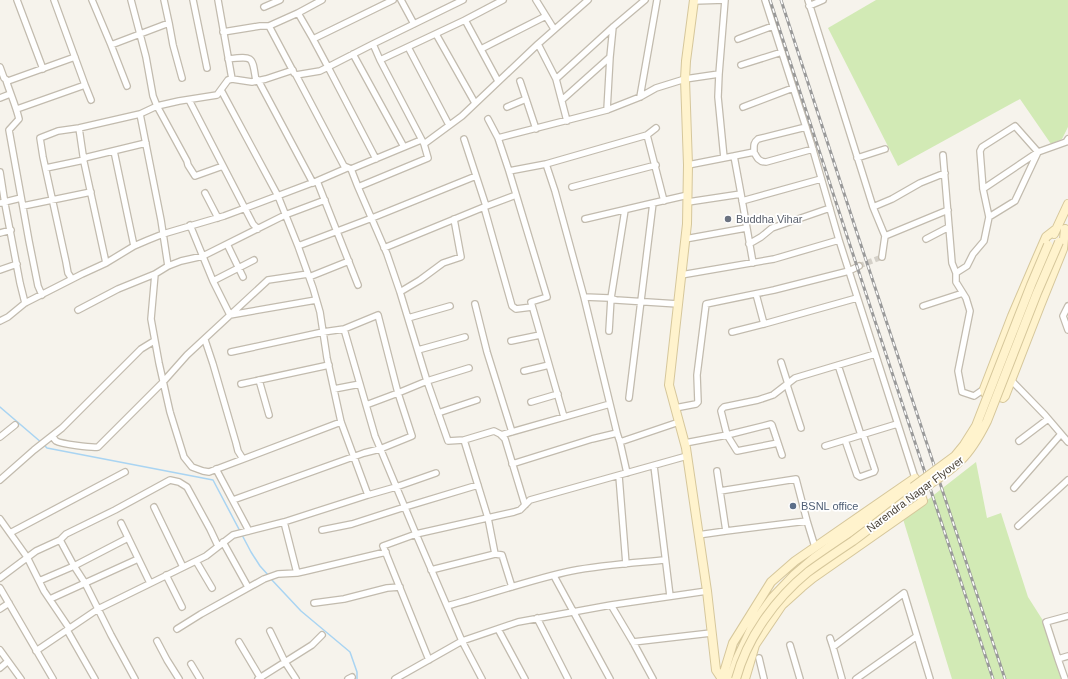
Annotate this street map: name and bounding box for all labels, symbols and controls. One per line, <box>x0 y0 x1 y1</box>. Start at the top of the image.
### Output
place label: Buddha Vihar <box>736 213 803 225</box>
marker: Buddha Vihar <box>723 214 733 224</box>
street label: Narendra Nagar Flyover <box>864 454 966 534</box>
place label: BSNL office <box>801 500 858 512</box>
marker: BSNL office <box>788 501 798 511</box>

